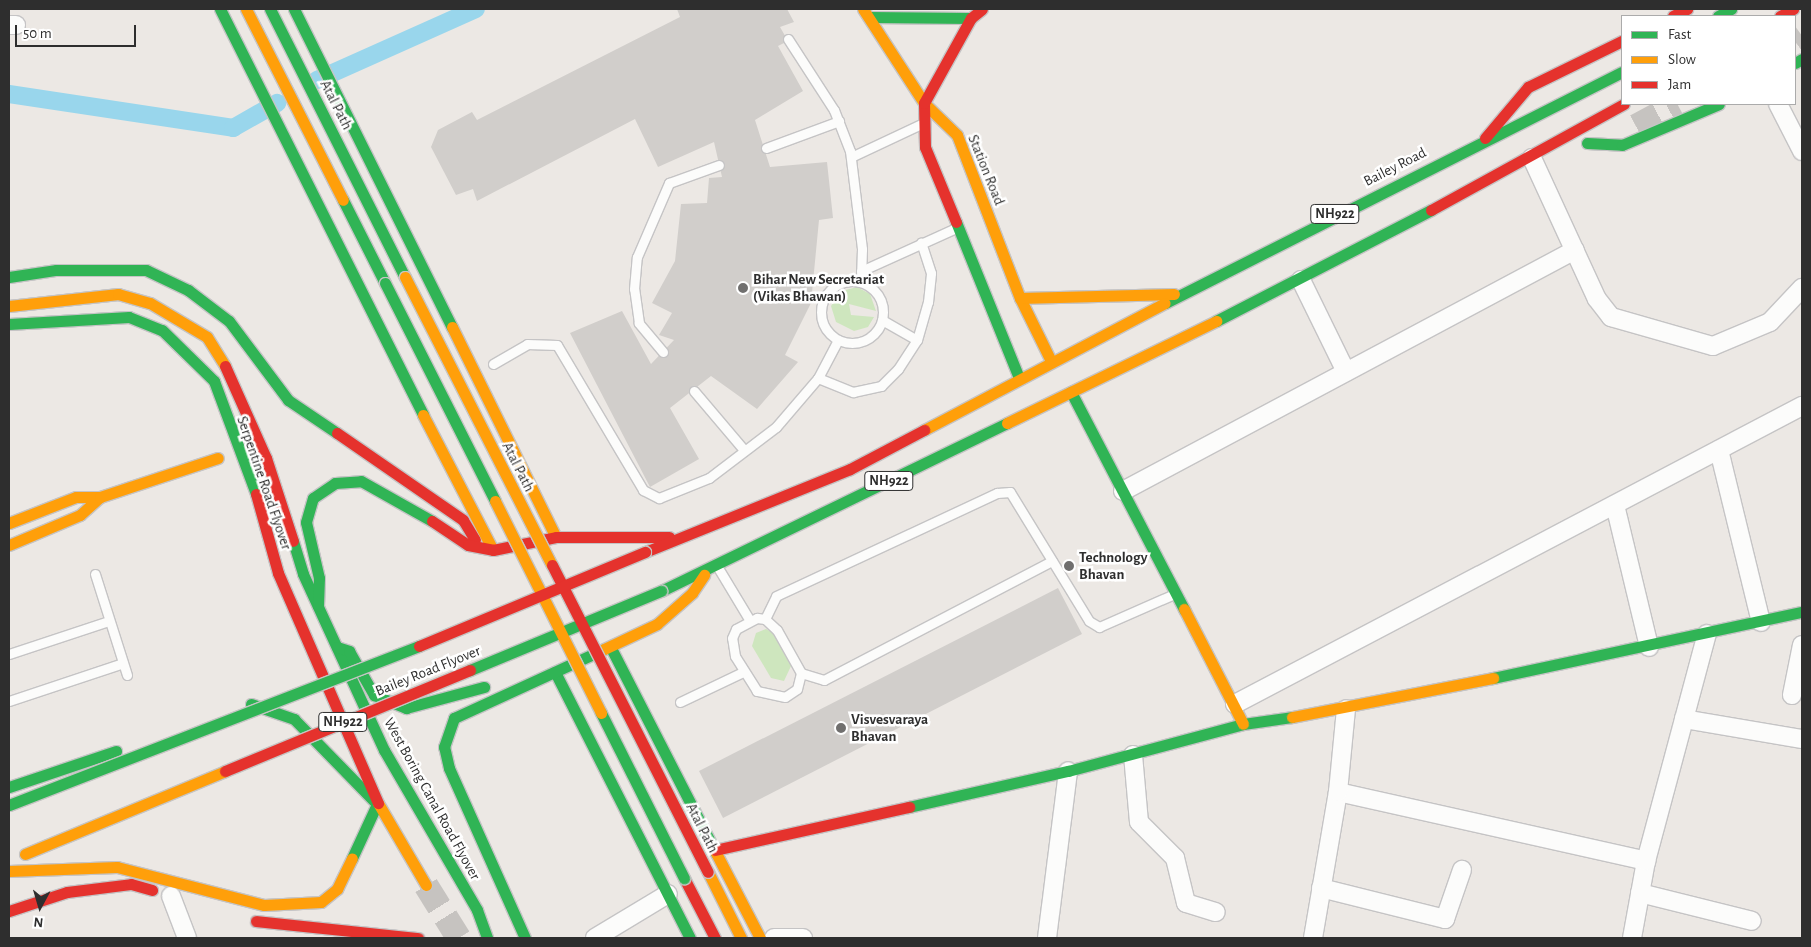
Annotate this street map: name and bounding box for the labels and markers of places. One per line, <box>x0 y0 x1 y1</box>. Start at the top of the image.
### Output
place label: Bihar New Secretariat (Vikas Bhawan) <box>753 270 884 305</box>
marker: Bihar New Secretariat (Vikas Bhawan) <box>737 282 749 294</box>
place label: Technology Bhavan <box>1079 548 1147 583</box>
marker: Technology Bhavan <box>1063 560 1075 572</box>
place label: Visvesvaraya Bhavan <box>851 710 928 745</box>
marker: Visvesvaraya Bhavan <box>835 722 847 734</box>

